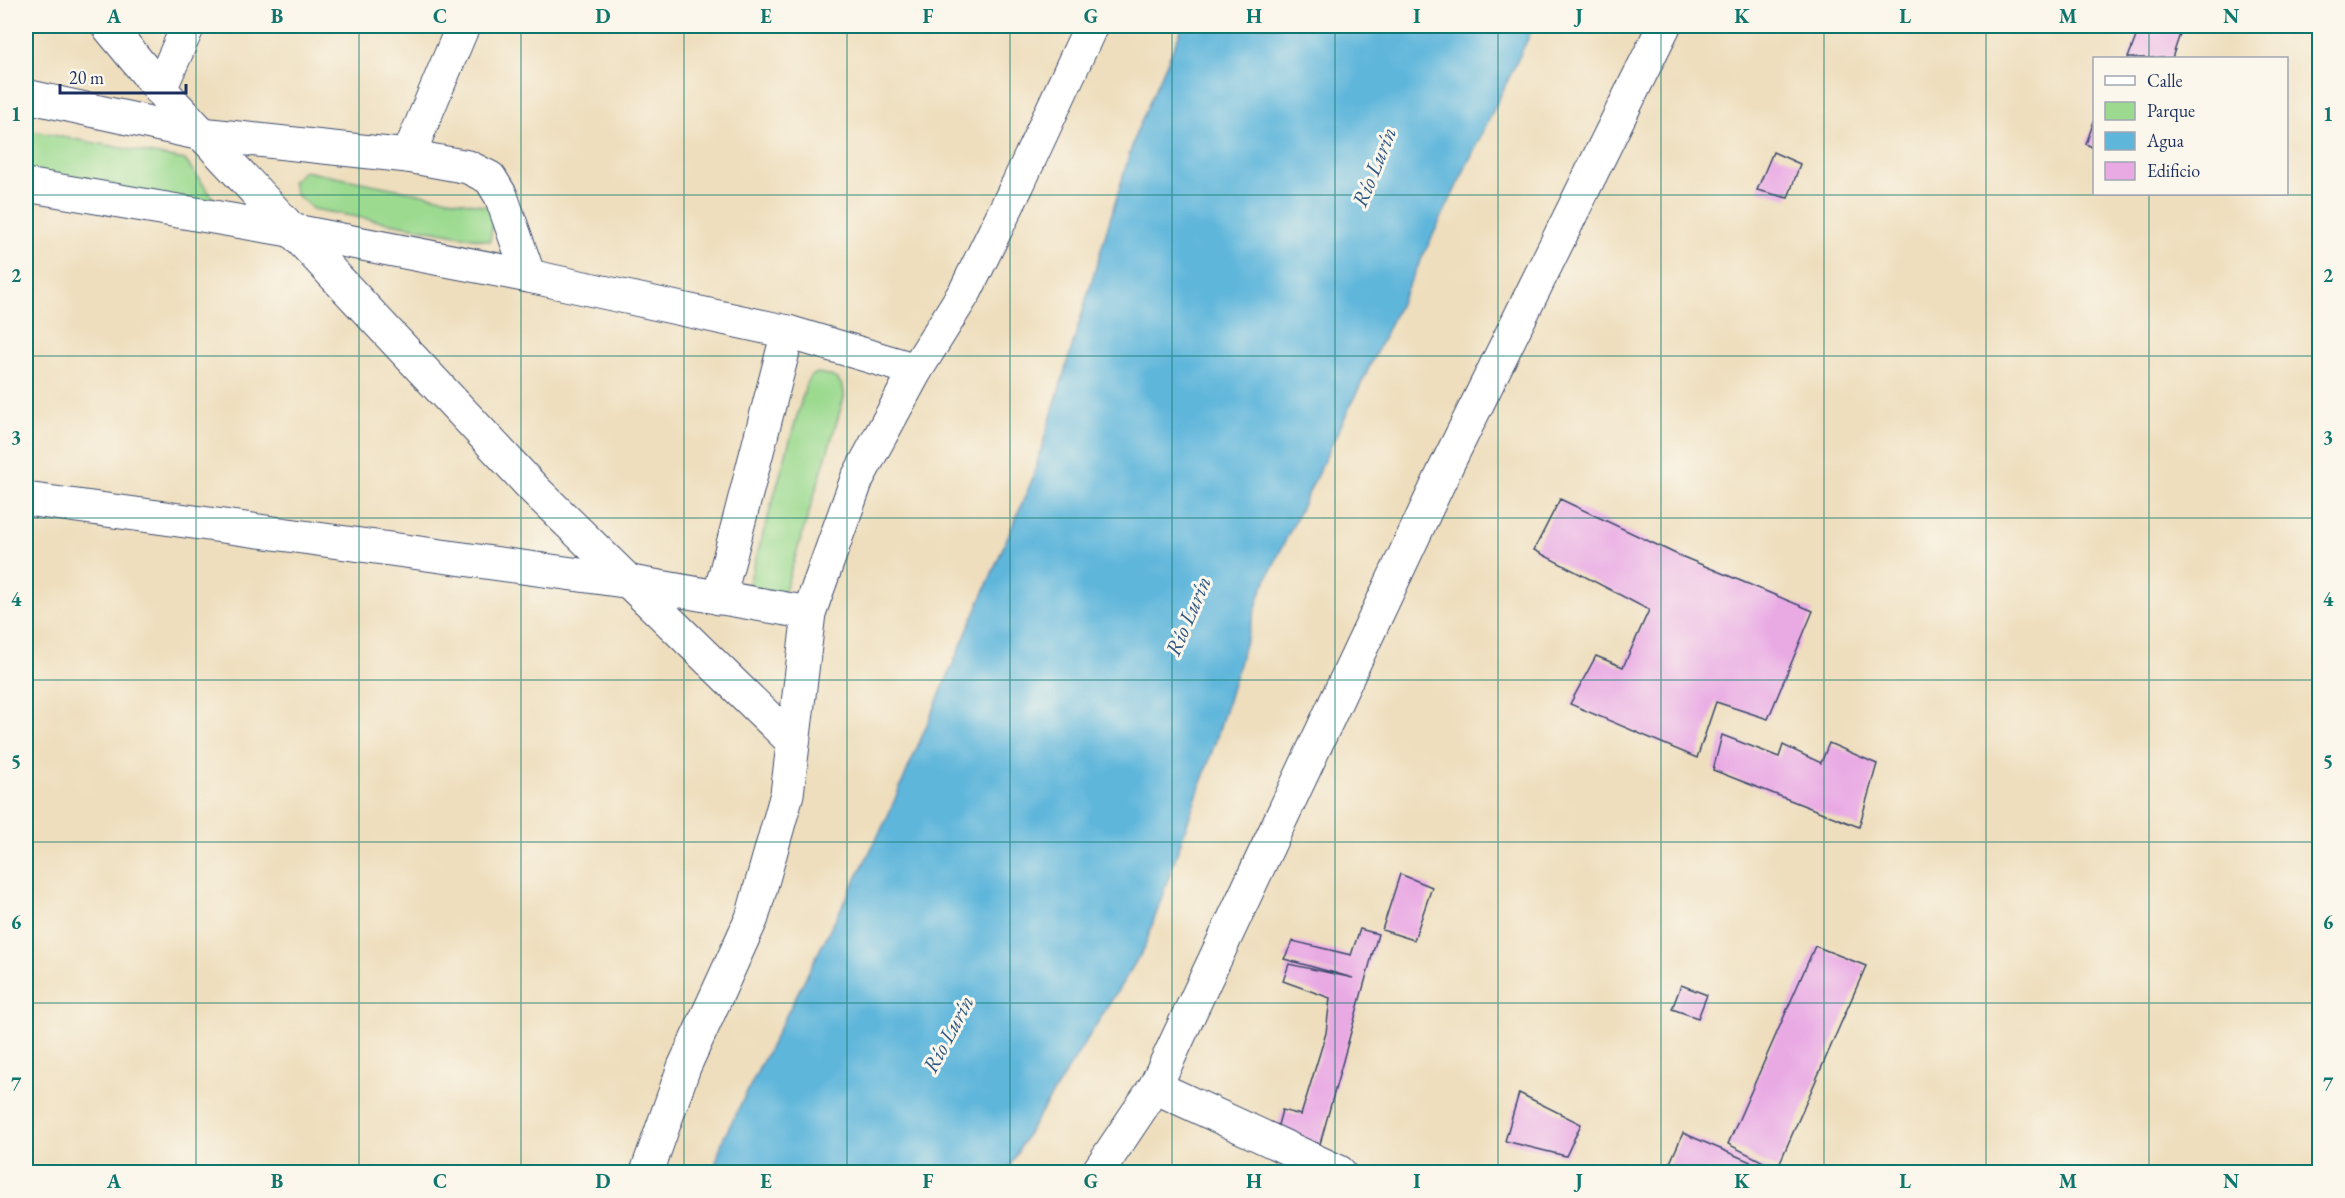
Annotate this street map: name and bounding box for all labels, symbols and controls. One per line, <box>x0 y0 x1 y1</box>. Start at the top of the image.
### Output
text: A <box>106 3 122 29</box>
text: B <box>271 3 283 29</box>
text: C <box>433 3 447 29</box>
text: D <box>595 3 611 29</box>
text: E <box>760 3 772 29</box>
text: F <box>923 3 934 29</box>
text: G <box>1084 3 1098 29</box>
text: H <box>1246 3 1262 29</box>
text: I <box>1413 3 1421 29</box>
text: J <box>1573 3 1583 29</box>
text: K <box>1734 3 1750 29</box>
text: L <box>1899 3 1911 29</box>
text: M <box>2059 3 2077 29</box>
text: N <box>2223 3 2239 29</box>
scale bar <box>60 57 186 95</box>
legend <box>2093 57 2288 195</box>
text: 20 m <box>69 66 104 89</box>
text: Calle <box>2147 69 2183 92</box>
text: Parque <box>2147 99 2195 122</box>
text: 1 <box>11 101 21 127</box>
text: 1 <box>2323 101 2333 127</box>
water label: Río Lurín <box>1345 123 1403 211</box>
text: Agua <box>2146 129 2185 152</box>
text: Edificio <box>2147 159 2200 182</box>
text: 2 <box>11 262 22 288</box>
text: 2 <box>2323 262 2334 288</box>
text: 3 <box>11 424 21 450</box>
text: 3 <box>2323 424 2333 450</box>
water label: Río Lurín <box>1158 572 1218 660</box>
text: 4 <box>11 586 22 612</box>
text: 4 <box>2323 586 2334 612</box>
text: 5 <box>11 748 21 774</box>
text: 5 <box>2323 748 2333 774</box>
text: 6 <box>11 909 22 935</box>
text: 6 <box>2323 909 2334 935</box>
water label: Río Lurín <box>916 990 980 1078</box>
text: 7 <box>11 1071 22 1097</box>
text: 7 <box>2323 1071 2334 1097</box>
text: A <box>106 1168 122 1194</box>
text: B <box>271 1168 283 1194</box>
text: C <box>433 1168 447 1194</box>
text: D <box>595 1168 611 1194</box>
text: E <box>760 1168 772 1194</box>
text: F <box>923 1168 934 1194</box>
text: G <box>1084 1168 1098 1194</box>
text: H <box>1246 1168 1262 1194</box>
text: I <box>1413 1168 1421 1194</box>
text: J <box>1573 1168 1583 1194</box>
text: K <box>1734 1168 1750 1194</box>
text: L <box>1899 1168 1911 1194</box>
text: M <box>2059 1168 2077 1194</box>
text: N <box>2223 1168 2239 1194</box>

